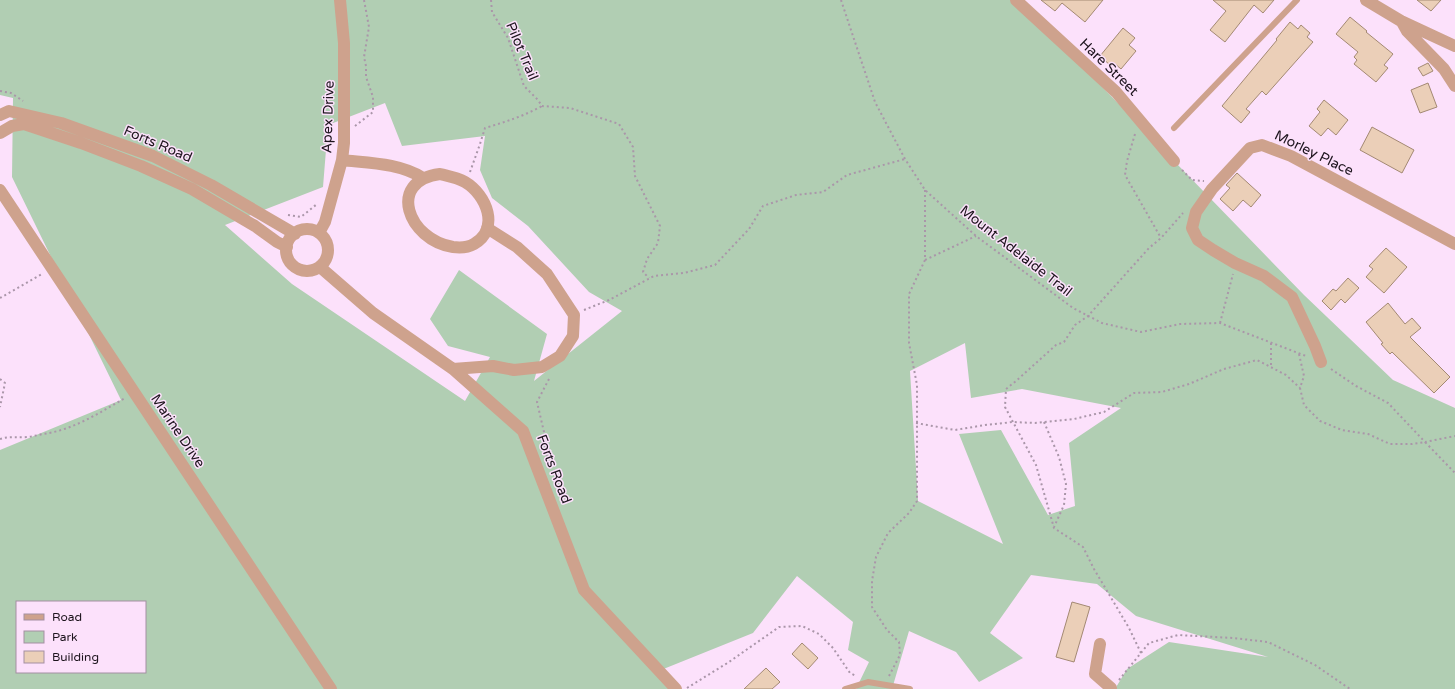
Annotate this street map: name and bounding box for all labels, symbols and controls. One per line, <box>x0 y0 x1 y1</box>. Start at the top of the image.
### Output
street label: Pilot Trail <box>502 19 542 83</box>
street label: Hare Street <box>1076 35 1142 100</box>
street label: Apex Drive <box>318 80 338 154</box>
street label: Forts Road <box>121 122 195 166</box>
street label: Morley Place <box>1272 127 1356 179</box>
street label: Mount Adelaide Trail <box>956 202 1076 300</box>
street label: Marine Drive <box>147 391 209 471</box>
street label: Forts Road <box>533 432 575 506</box>
legend <box>16 601 146 673</box>
text: Road <box>52 610 82 624</box>
text: Park <box>52 630 78 644</box>
text: Building <box>52 650 99 664</box>

